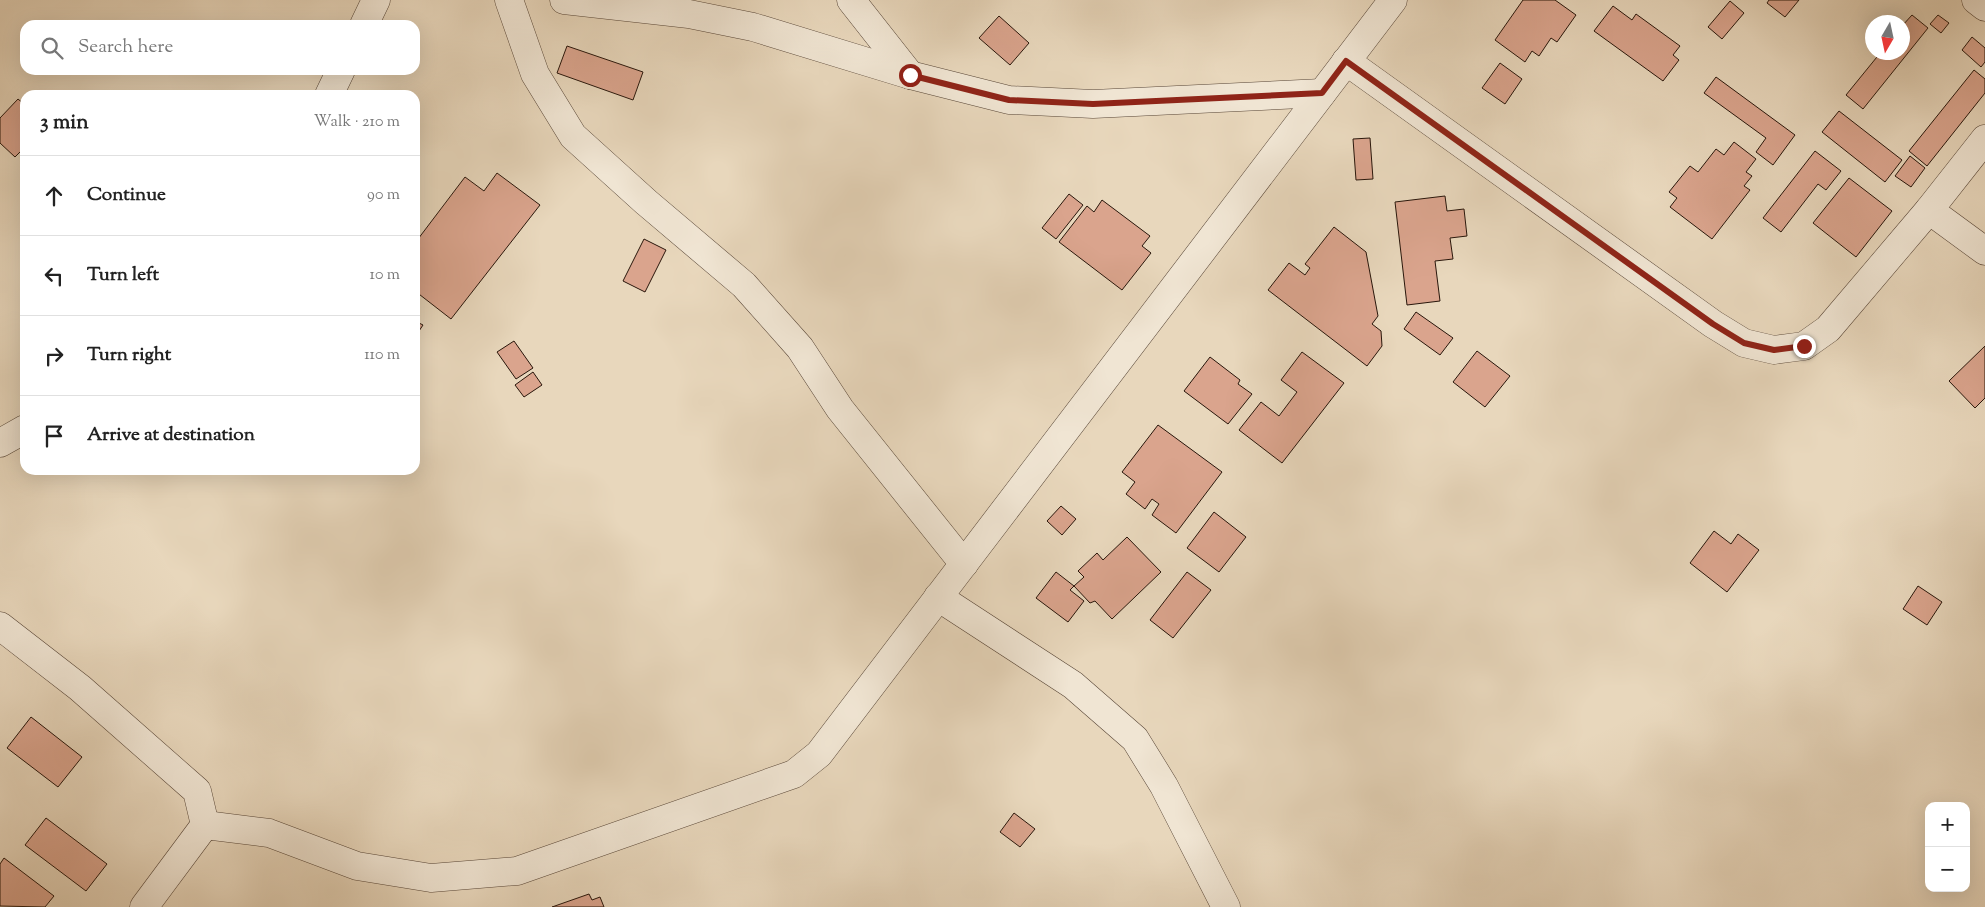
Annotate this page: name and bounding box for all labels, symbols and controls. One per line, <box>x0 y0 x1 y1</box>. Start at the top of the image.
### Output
north arrow <box>1865 15 1910 60</box>
search box <box>20 20 420 75</box>
icon: search <box>38 34 66 62</box>
text: Search here <box>78 34 173 61</box>
route start <box>899 64 922 87</box>
text: 3 min <box>40 108 89 138</box>
text: Walk · 210 m <box>314 111 400 134</box>
icon: ahead <box>40 182 68 210</box>
text: Continue <box>87 182 166 209</box>
text: 90 m <box>367 184 400 207</box>
icon: left <box>40 262 68 290</box>
text: Turn left <box>87 262 159 289</box>
text: 10 m <box>370 264 400 287</box>
route end <box>1793 335 1816 358</box>
icon: right <box>40 342 68 370</box>
text: Turn right <box>87 342 171 369</box>
text: 110 m <box>364 344 400 367</box>
icon: arrive <box>40 422 68 450</box>
text: Arrive at destination <box>87 422 255 449</box>
map controls <box>1925 802 1970 892</box>
button: + <box>1925 802 1970 847</box>
button: − <box>1925 847 1970 892</box>

